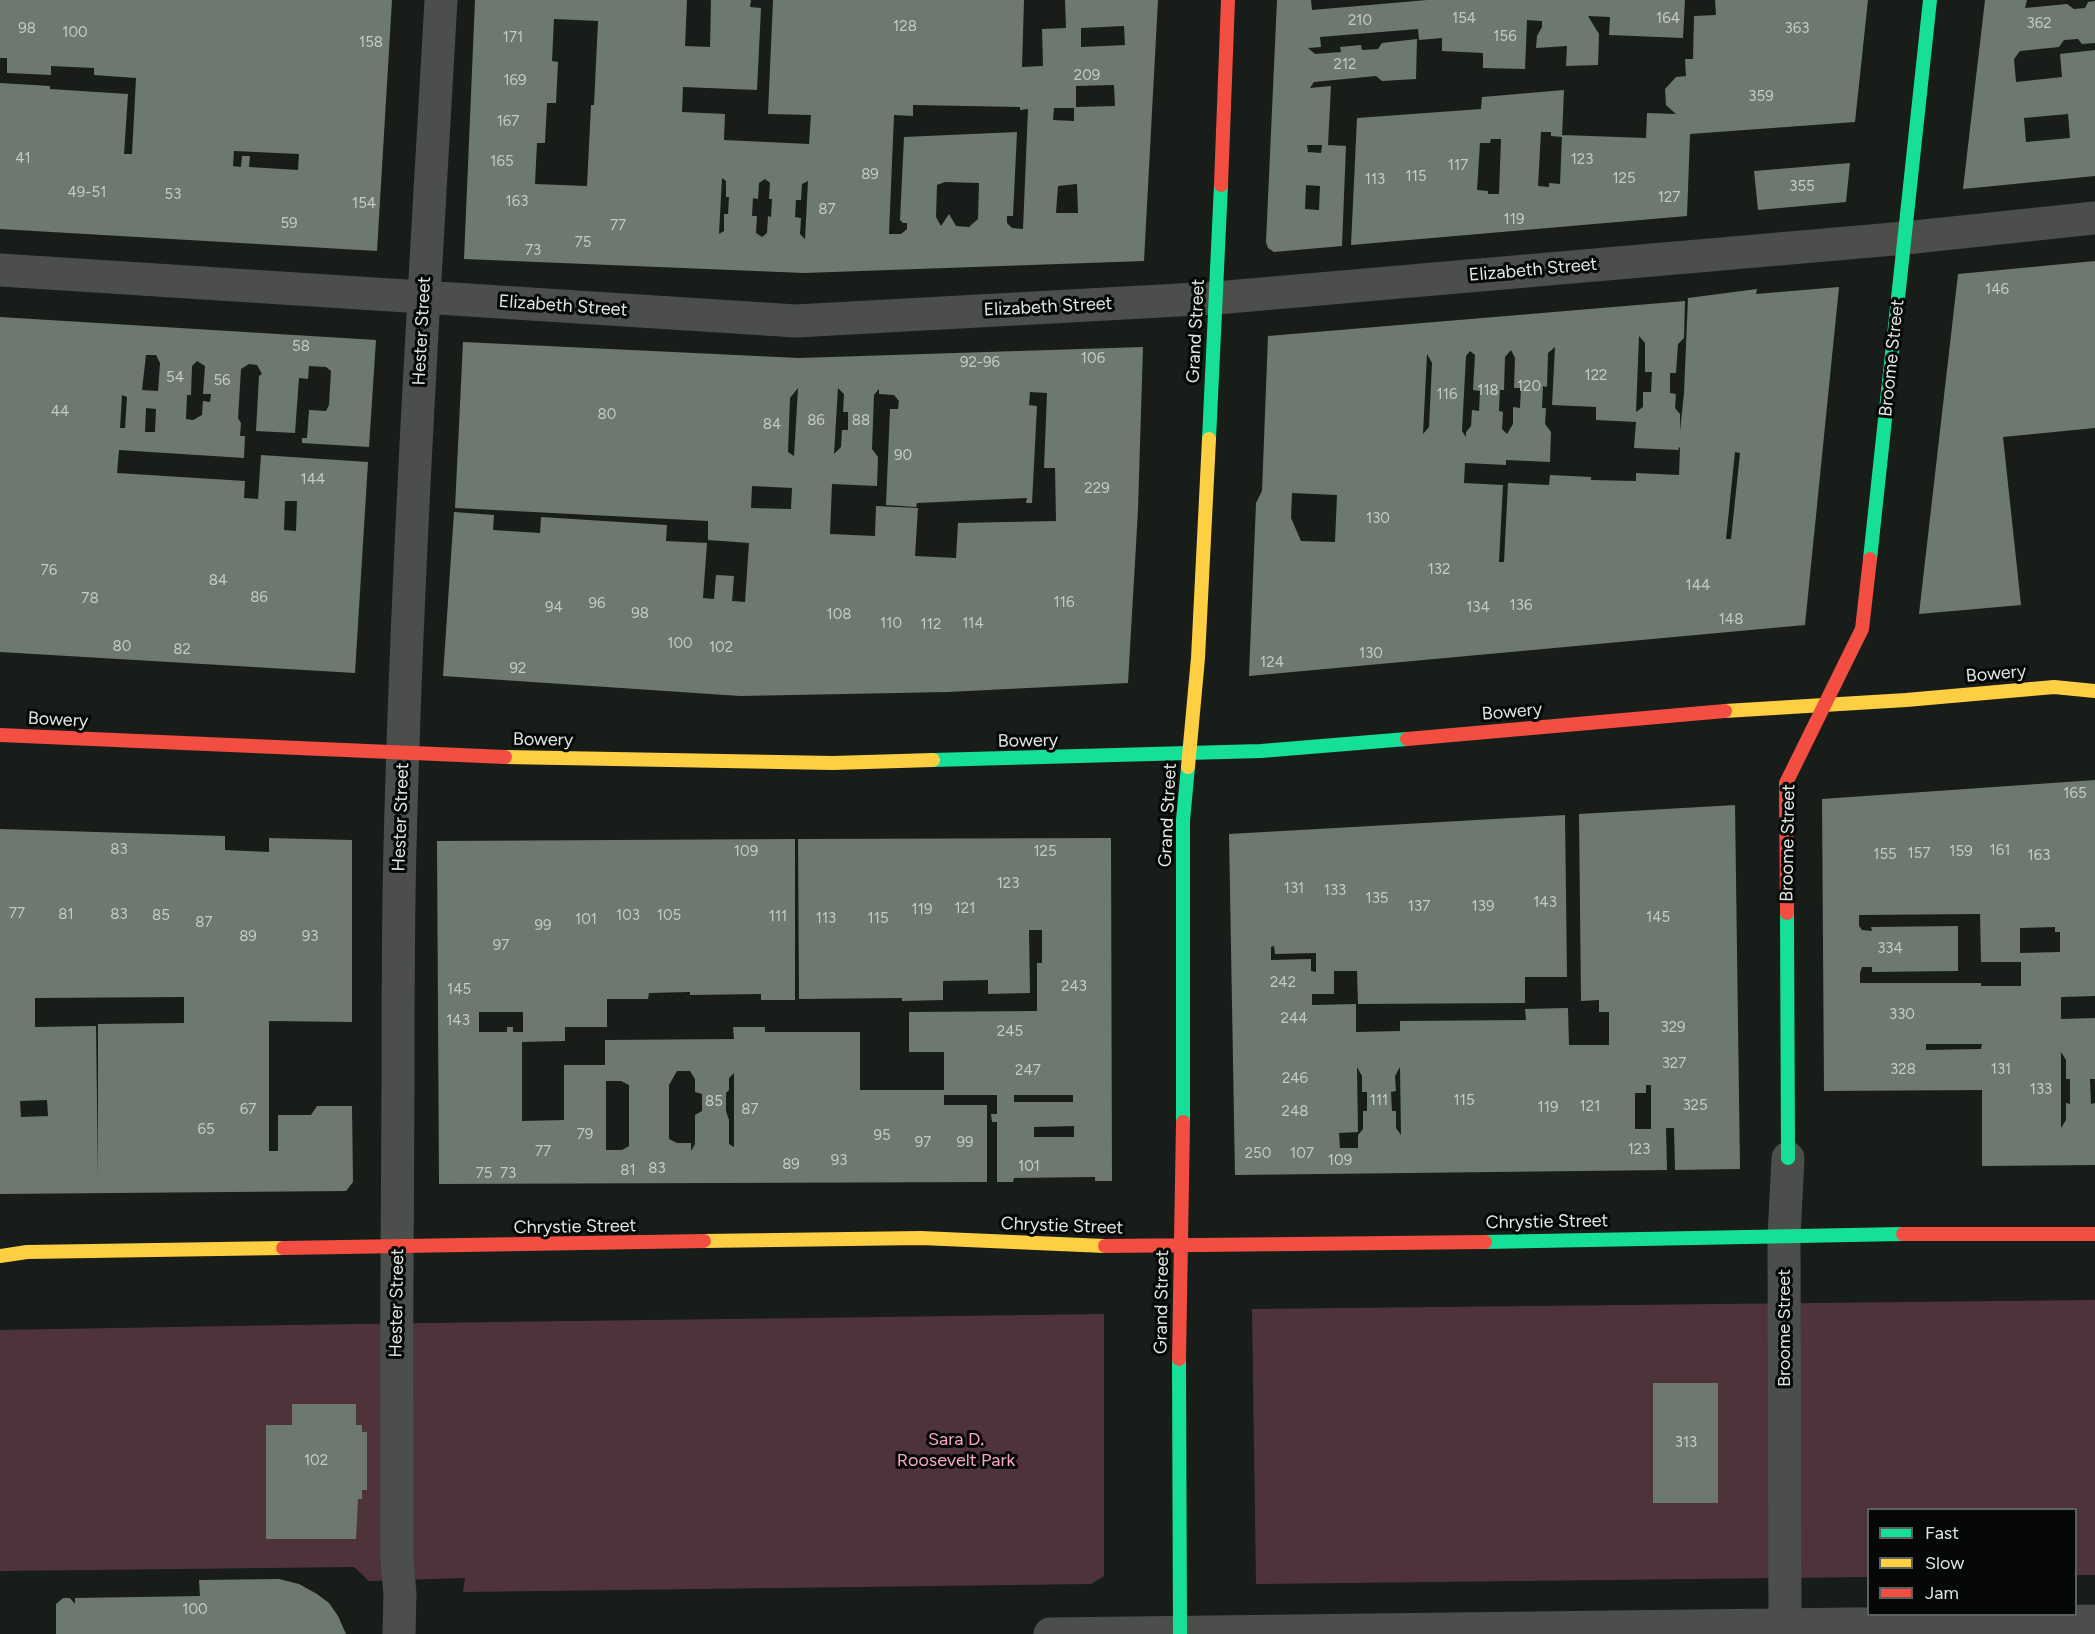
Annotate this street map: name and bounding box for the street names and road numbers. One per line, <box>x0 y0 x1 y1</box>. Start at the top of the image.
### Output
street label: Elizabeth Street <box>1468 254 1598 286</box>
street label: Hester Street <box>408 276 436 386</box>
street label: Grand Street <box>1182 278 1210 384</box>
street label: Elizabeth Street <box>498 291 628 321</box>
street label: Elizabeth Street <box>983 293 1113 321</box>
street label: Broome Street <box>1875 298 1909 418</box>
street label: Bowery <box>1965 661 2027 687</box>
street label: Bowery <box>1481 699 1543 725</box>
street label: Bowery <box>27 708 89 732</box>
street label: Bowery <box>513 729 573 751</box>
street label: Bowery <box>998 730 1058 752</box>
street label: Hester Street <box>388 762 414 872</box>
street label: Grand Street <box>1154 762 1182 868</box>
street label: Broome Street <box>1776 784 1800 902</box>
street label: Chrystie Street <box>1486 1210 1608 1234</box>
street label: Chrystie Street <box>1000 1213 1124 1239</box>
street label: Chrystie Street <box>514 1215 636 1239</box>
street label: Hester Street <box>385 1248 409 1358</box>
street label: Grand Street <box>1150 1250 1174 1354</box>
street label: Broome Street <box>1774 1269 1796 1387</box>

